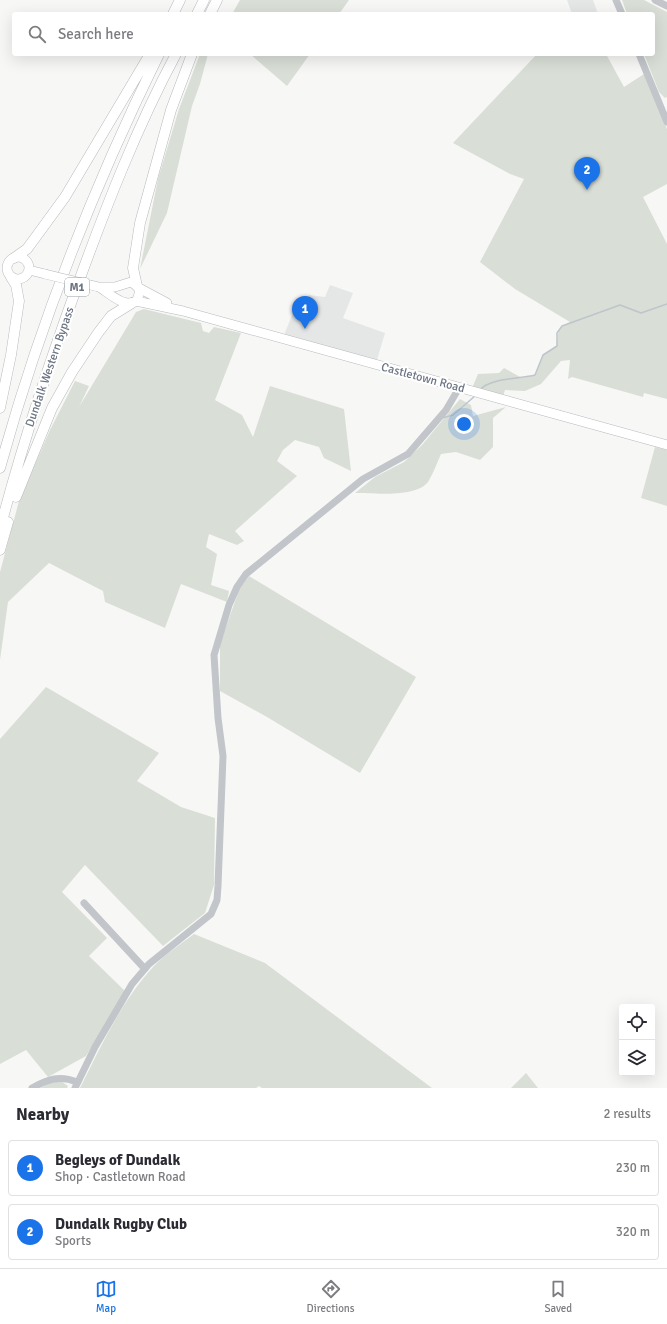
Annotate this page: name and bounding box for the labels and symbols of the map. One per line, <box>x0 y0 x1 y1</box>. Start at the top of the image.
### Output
pin: 2 <box>574 157 600 190</box>
road number: M1 <box>65 278 89 296</box>
pin: 1 <box>292 296 318 329</box>
street label: Dundalk Western Bypass <box>22 305 78 429</box>
street label: Castletown Road <box>380 360 466 396</box>
your location <box>454 414 474 434</box>

